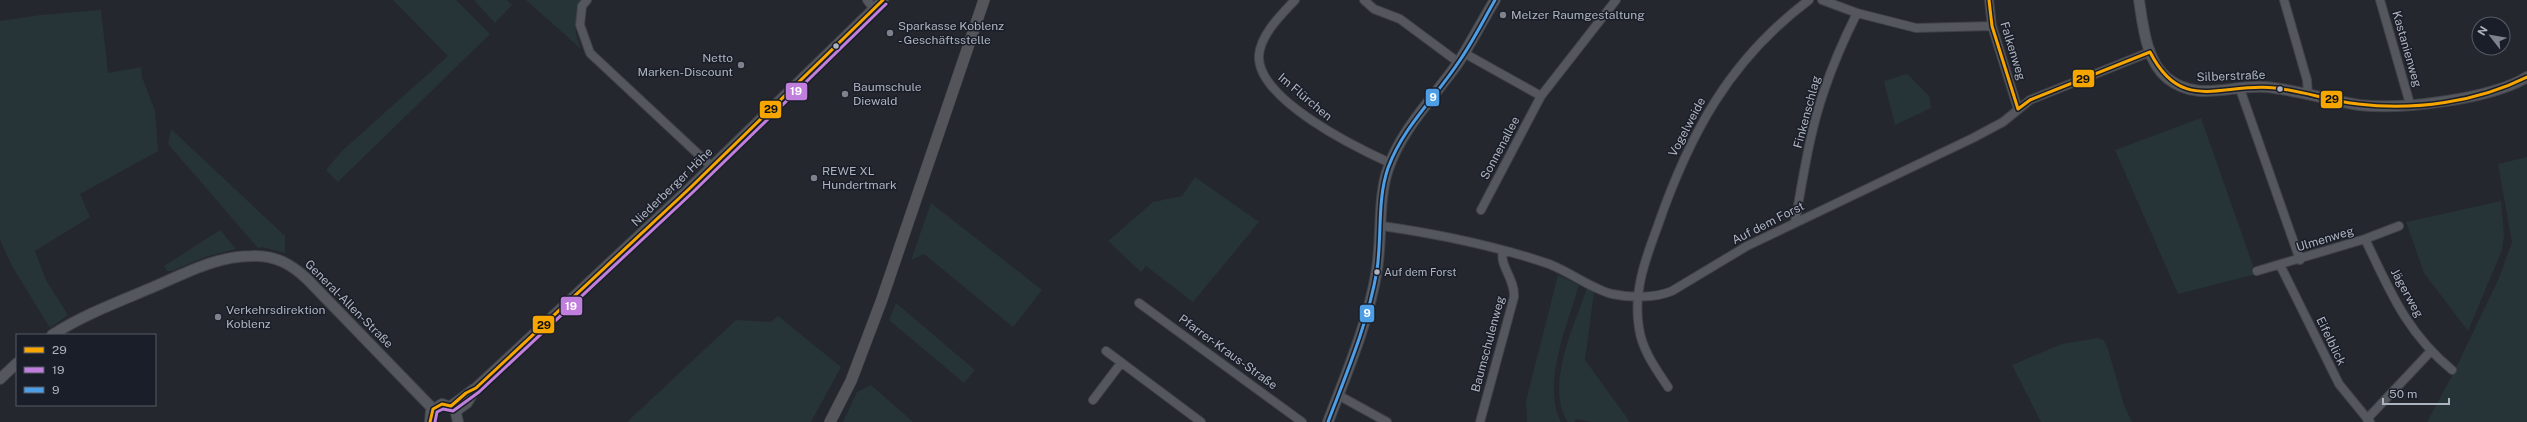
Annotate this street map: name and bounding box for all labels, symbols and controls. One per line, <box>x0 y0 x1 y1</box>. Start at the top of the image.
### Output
place label: Melzer Raumgestaltung <box>1511 8 1645 22</box>
street label: Kastanienweg <box>2389 9 2425 89</box>
marker: Melzer Raumgestaltung <box>1498 10 1508 20</box>
north arrow <box>2471 16 2511 56</box>
place label: Sparkasse Koblenz - Geschäftsstelle <box>898 19 1004 47</box>
street label: Falkenweg <box>1997 20 2029 82</box>
text: N <box>2475 24 2490 38</box>
marker: Sparkasse Koblenz - Geschäftsstelle <box>885 28 895 38</box>
unlabelled marker <box>831 41 841 51</box>
place label: Netto Marken-Discount <box>637 51 733 79</box>
marker: Netto Marken-Discount <box>736 60 746 70</box>
street label: Silberstraße <box>2196 68 2266 84</box>
line badge: 29 <box>2072 69 2095 88</box>
street label: Im Flürchen <box>1275 70 1335 124</box>
text: 29 <box>2076 73 2090 85</box>
street label: Finkenschlag <box>1791 74 1823 150</box>
place label: Baumschule Diewald <box>853 80 922 108</box>
line badge: 19 <box>785 82 808 101</box>
unlabelled marker <box>2275 84 2285 94</box>
text: 19 <box>790 85 802 97</box>
line badge: 9 <box>1425 88 1440 107</box>
marker: Baumschule Diewald <box>840 89 850 99</box>
line badge: 29 <box>2320 90 2343 109</box>
text: 9 <box>1429 91 1437 103</box>
text: 29 <box>2325 93 2339 105</box>
street label: Vogelweide <box>1666 95 1708 159</box>
line badge: 29 <box>759 100 782 119</box>
text: 29 <box>764 103 778 115</box>
street label: Sonnenallee <box>1478 114 1523 182</box>
street label: Niederberger Höhe <box>629 145 716 229</box>
place label: REWE XL Hundertmark <box>822 164 897 192</box>
marker: REWE XL Hundertmark <box>809 173 819 183</box>
street label: Auf dem Forst <box>1730 199 1807 247</box>
street label: Ulmenweg <box>2295 224 2355 254</box>
street label: General-Allen-Straße <box>302 257 396 351</box>
place label: Auf dem Forst <box>1384 266 1457 278</box>
street label: Jägerweg <box>2388 266 2426 320</box>
marker: Auf dem Forst <box>1372 267 1382 277</box>
street label: Baumschulenweg <box>1468 294 1508 394</box>
line badge: 19 <box>560 296 583 316</box>
text: 19 <box>565 300 577 312</box>
place label: Verkehrsdirektion Koblenz <box>226 303 326 331</box>
line badge: 9 <box>1359 304 1375 323</box>
text: 9 <box>1363 307 1371 319</box>
marker: Verkehrsdirektion Koblenz <box>213 312 223 322</box>
street label: Pfarrer-Kraus-Straße <box>1176 312 1280 393</box>
street label: Eifelblick <box>2313 314 2349 368</box>
line badge: 29 <box>532 315 555 334</box>
text: 29 <box>537 319 551 331</box>
legend <box>16 334 156 406</box>
text: 29 <box>52 343 67 357</box>
text: 19 <box>52 363 64 377</box>
scale bar <box>2383 380 2449 406</box>
text: 9 <box>52 383 60 397</box>
text: 50 m <box>2389 387 2417 401</box>

